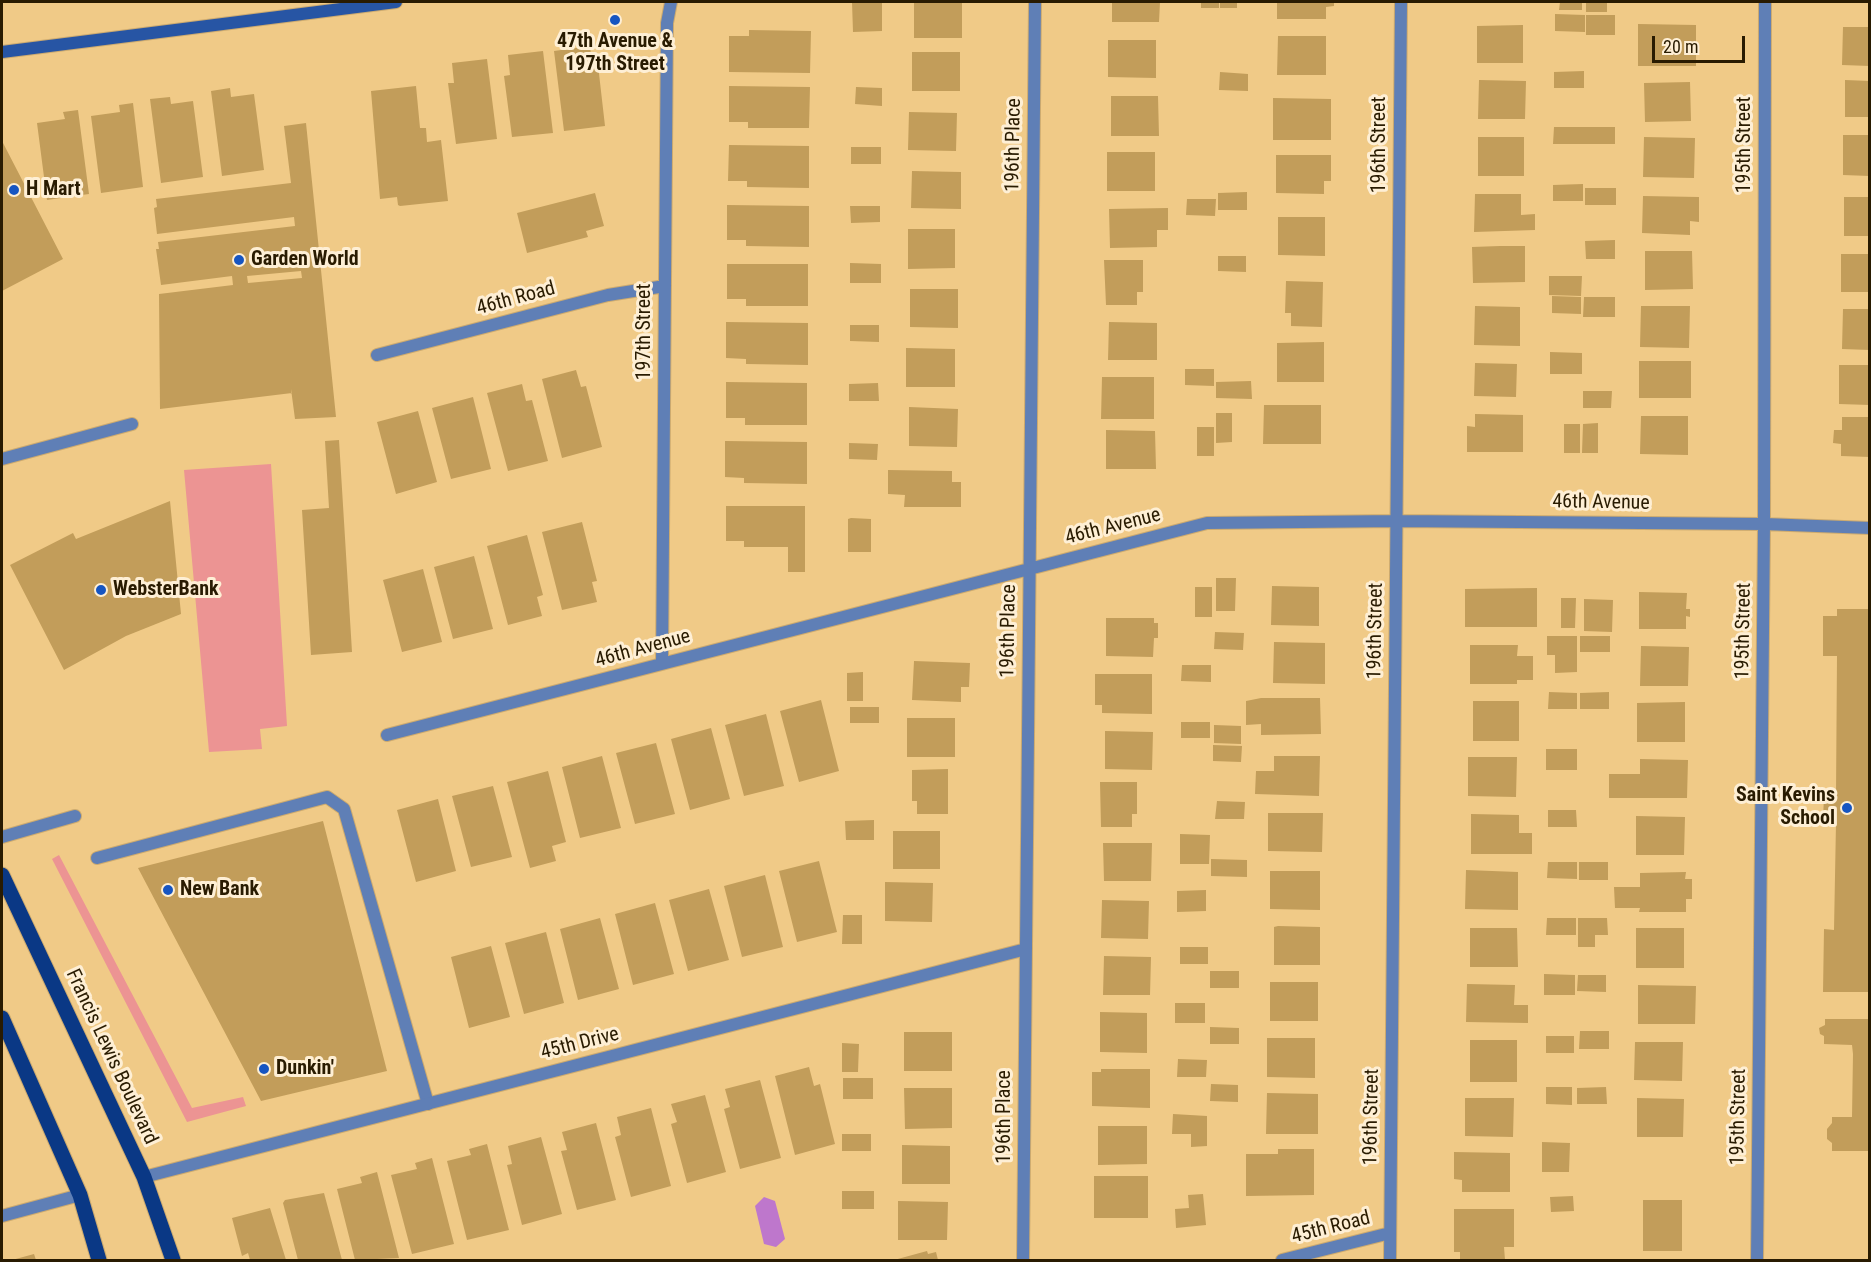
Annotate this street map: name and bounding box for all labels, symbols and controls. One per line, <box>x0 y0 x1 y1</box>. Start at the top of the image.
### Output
marker: 47th Avenue & 197th Street <box>608 13 622 27</box>
scale bar <box>1655 24 1748 62</box>
place label: 47th Avenue & 197th Street <box>557 30 673 77</box>
text: 20 m <box>1663 36 1698 57</box>
street label: 196th Street <box>1368 97 1392 193</box>
street label: 195th Street <box>1733 97 1757 193</box>
street label: 196th Place <box>1001 98 1027 192</box>
place label: H Mart <box>26 178 81 202</box>
marker: H Mart <box>7 183 21 197</box>
place label: Garden World <box>251 248 359 272</box>
marker: Garden World <box>232 253 246 267</box>
street label: 46th Road <box>474 277 558 321</box>
street label: 197th Street <box>633 284 657 380</box>
street label: 46th Avenue <box>1552 490 1650 516</box>
street label: 46th Avenue <box>1063 504 1163 550</box>
place label: WebsterBank <box>113 578 219 602</box>
street label: 196th Street <box>1363 582 1389 680</box>
street label: 195th Street <box>1731 582 1757 680</box>
marker: WebsterBank <box>94 583 108 597</box>
street label: 196th Place <box>996 584 1022 678</box>
street label: 46th Avenue <box>593 625 693 673</box>
place label: Saint Kevins School <box>1736 784 1835 831</box>
marker: Saint Kevins School <box>1840 801 1854 815</box>
place label: New Bank <box>180 878 259 902</box>
marker: New Bank <box>161 883 175 897</box>
street label: Francis Lewis Boulevard <box>60 966 162 1148</box>
street label: 45th Drive <box>538 1023 622 1065</box>
place label: Dunkin' <box>276 1057 334 1081</box>
marker: Dunkin' <box>257 1062 271 1076</box>
street label: 196th Street <box>1359 1068 1385 1166</box>
street label: 195th Street <box>1726 1068 1752 1166</box>
street label: 196th Place <box>993 1070 1017 1164</box>
street label: 45th Road <box>1289 1207 1373 1249</box>

